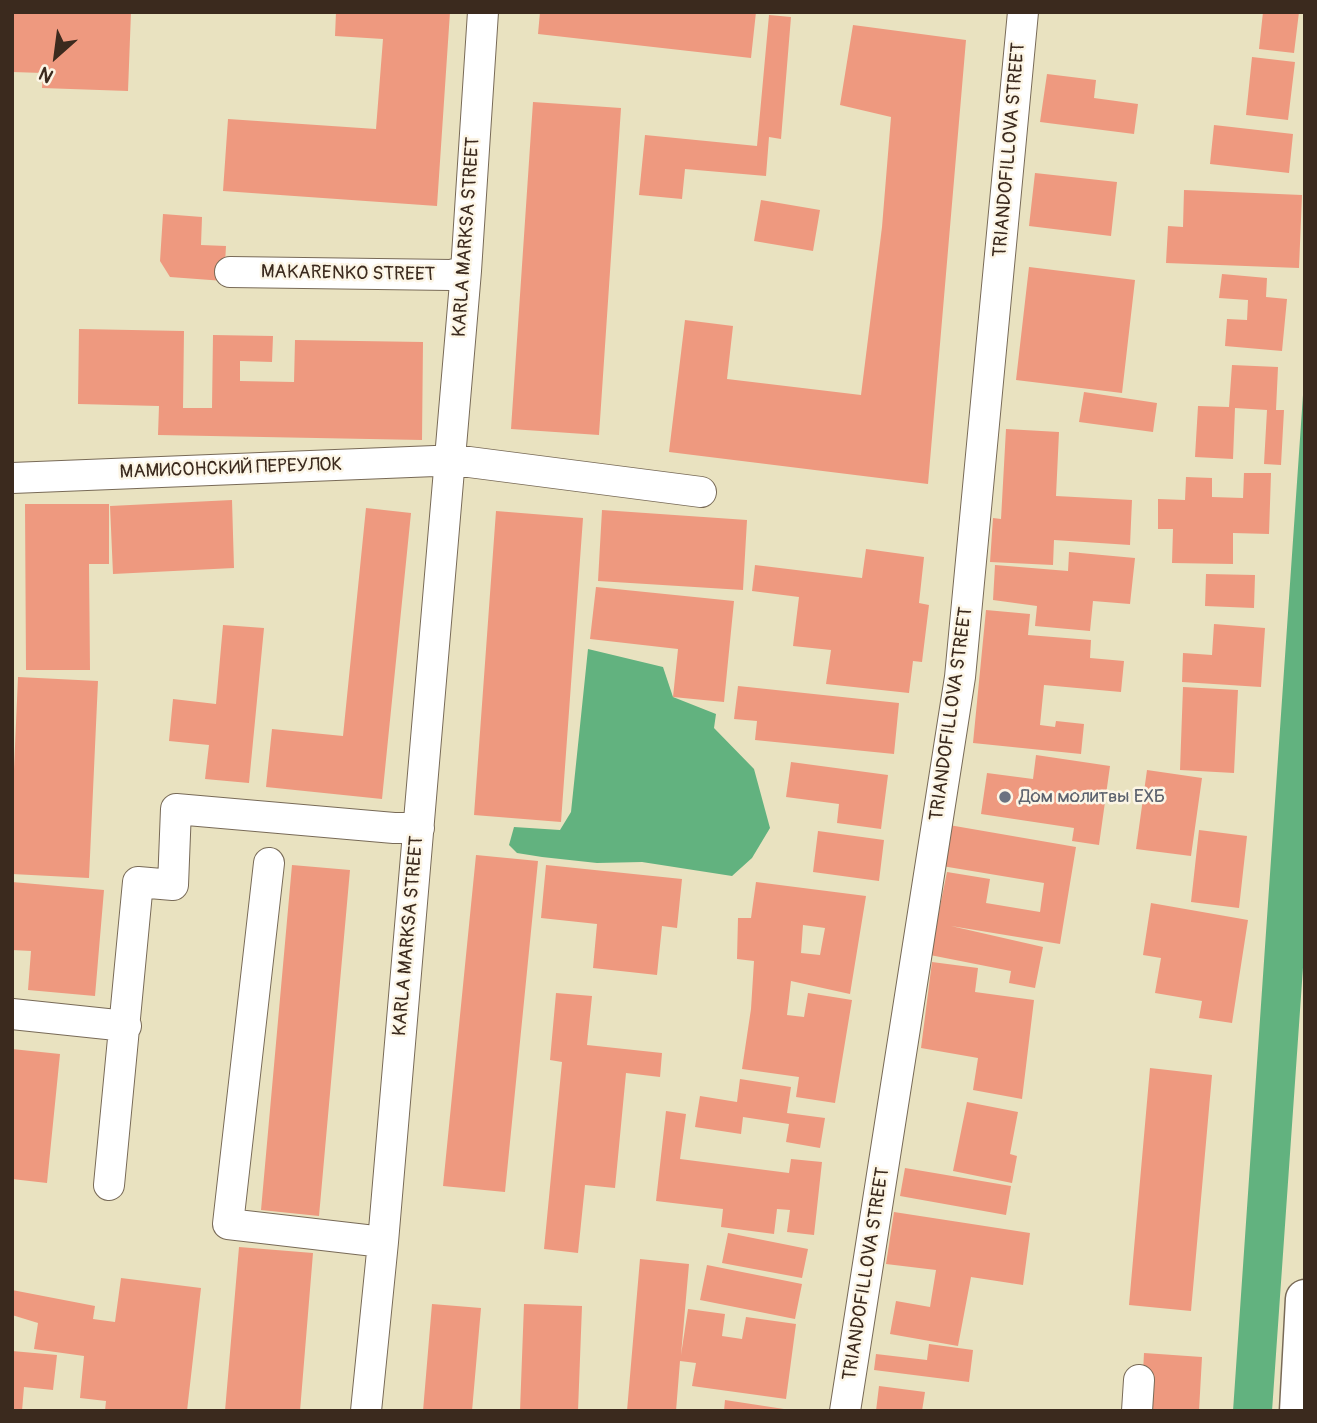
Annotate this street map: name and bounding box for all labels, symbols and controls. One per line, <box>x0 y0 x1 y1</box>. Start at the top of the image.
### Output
north arrow <box>21 21 91 91</box>
street label: TRIANDOFILLOVA STREET <box>989 42 1031 258</box>
text: N <box>35 61 57 88</box>
street label: KARLA MARKSA STREET <box>449 136 485 338</box>
street label: MAKARENKO STREET <box>261 261 435 287</box>
street label: МАМИСОНСКИЙ ПЕРЕУЛОК <box>119 454 343 484</box>
street label: TRIANDOFILLOVA STREET <box>926 606 978 822</box>
place label: Дом молитвы ЕХБ <box>1019 786 1165 808</box>
marker: Дом молитвы ЕХБ <box>997 789 1013 805</box>
street label: KARLA MARKSA STREET <box>389 835 429 1037</box>
street label: TRIANDOFILLOVA STREET <box>839 1166 895 1382</box>

